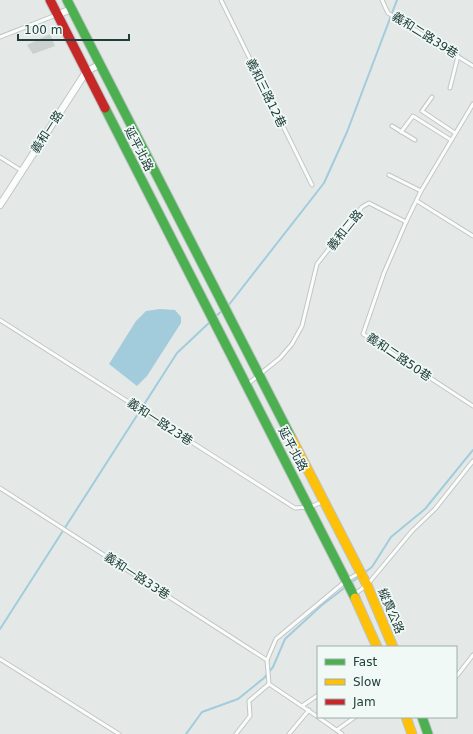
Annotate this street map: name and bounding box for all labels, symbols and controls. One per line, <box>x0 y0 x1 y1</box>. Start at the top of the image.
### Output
street label: 義和二路39巷 <box>389 9 461 61</box>
scale bar <box>18 16 129 42</box>
text: 100 m <box>24 23 62 37</box>
street label: 義和三路12巷 <box>243 56 289 130</box>
street label: 義和一路 <box>28 108 66 156</box>
street label: 延平北路 <box>122 124 156 174</box>
street label: 義和二路 <box>324 207 366 253</box>
street label: 義和二路50巷 <box>364 330 434 384</box>
street label: 義和一路23巷 <box>125 396 195 448</box>
street label: 延平北路 <box>276 425 310 473</box>
street label: 義和一路33巷 <box>102 550 172 602</box>
street label: 縱貫公路 <box>375 586 407 636</box>
legend <box>317 646 457 718</box>
text: Fast <box>353 655 377 669</box>
text: Slow <box>353 675 381 689</box>
text: Jam <box>352 695 376 709</box>

